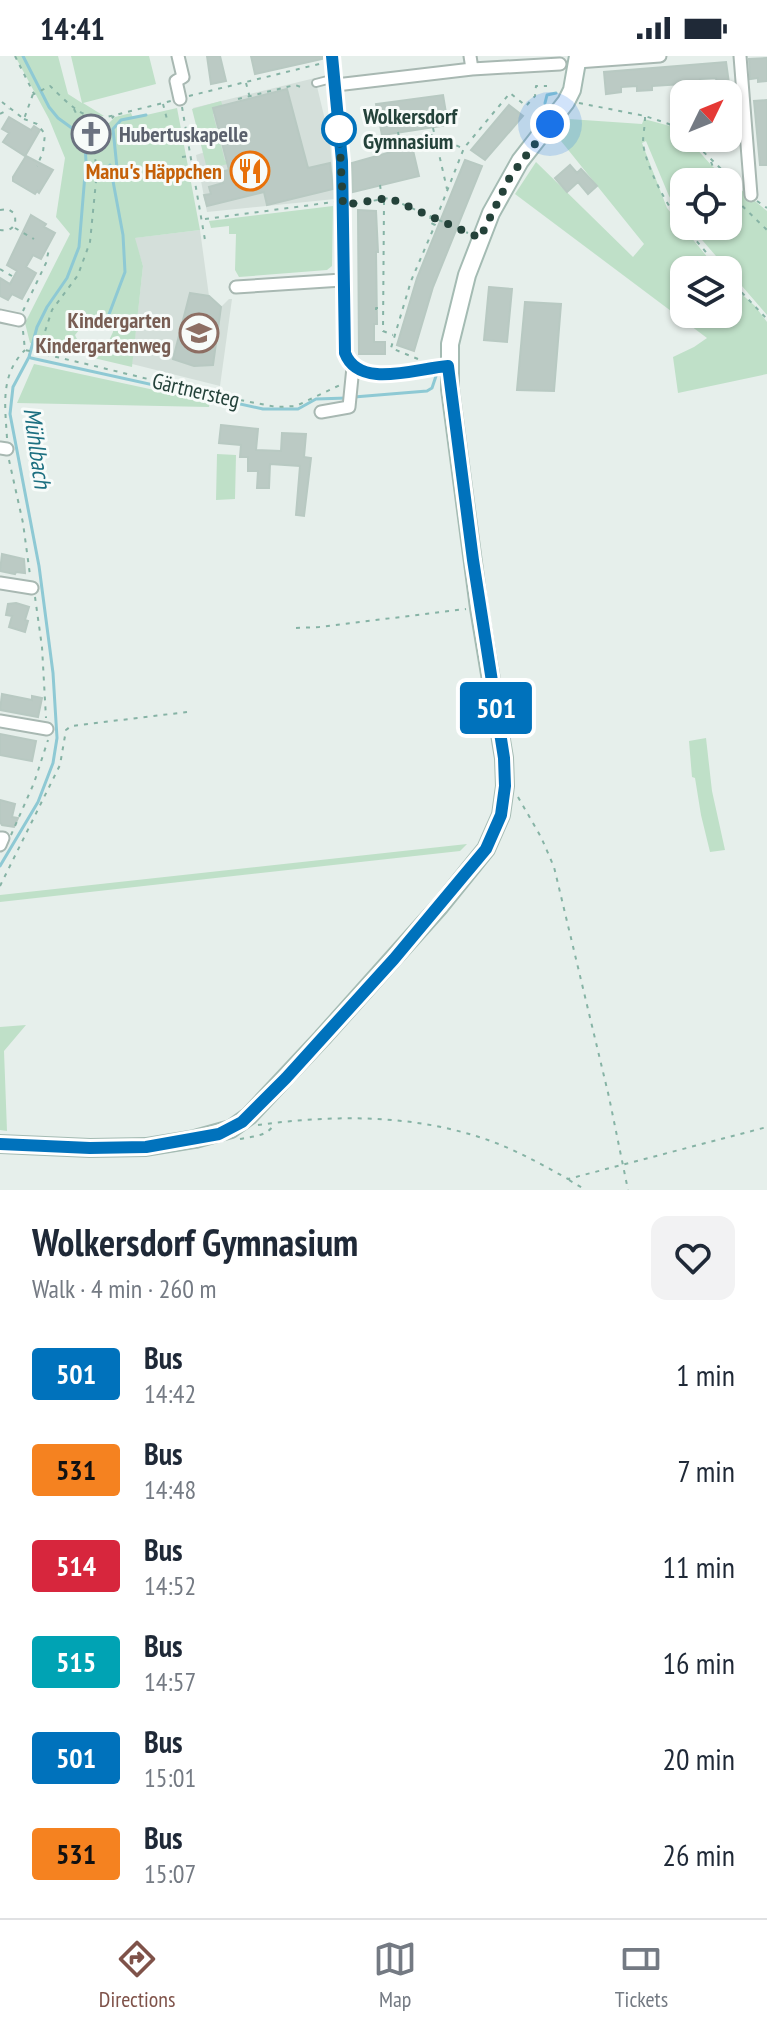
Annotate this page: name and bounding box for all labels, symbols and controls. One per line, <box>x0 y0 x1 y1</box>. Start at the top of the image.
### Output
text: 14:41 <box>40 9 105 48</box>
north arrow <box>670 80 742 152</box>
map controls <box>670 80 742 328</box>
place label: Wolkersdorf Gymnasium <box>362 102 458 155</box>
your location <box>530 104 570 144</box>
marker: Wolkersdorf Gymnasium <box>322 112 356 146</box>
church icon: Hubertuskapelle <box>70 113 112 155</box>
place label: Hubertuskapelle <box>119 120 248 148</box>
restaurant icon: Manu's Häppchen <box>229 150 271 192</box>
place label: Manu's Häppchen <box>86 157 222 185</box>
button: locate <box>670 168 742 240</box>
button: layers <box>670 256 742 328</box>
place label: Kindergarten Kindergartenweg <box>35 306 171 359</box>
school or university icon: Kindergarten Kindergartenweg <box>178 312 220 354</box>
street label: Gärtnersteg <box>150 366 242 414</box>
water label: Mühlbach <box>17 406 59 492</box>
line badge: 501 <box>450 682 542 734</box>
text: 501 <box>476 689 516 726</box>
button: heart <box>651 1216 735 1300</box>
text: Wolkersdorf Gymnasium <box>32 1217 358 1266</box>
text: Walk · 4 min · 260 m <box>32 1272 216 1305</box>
text: Bus <box>144 1338 183 1377</box>
text: 501 <box>56 1355 96 1392</box>
text: 1 min <box>676 1355 735 1394</box>
text: 14:42 <box>144 1377 196 1410</box>
text: Bus <box>144 1434 183 1473</box>
text: 531 <box>56 1451 96 1488</box>
text: 7 min <box>677 1451 735 1490</box>
text: 14:48 <box>144 1473 196 1506</box>
text: Bus <box>144 1530 183 1569</box>
text: 514 <box>56 1547 96 1584</box>
text: 11 min <box>662 1547 735 1586</box>
text: 14:52 <box>144 1569 196 1602</box>
text: Bus <box>144 1626 183 1665</box>
text: 515 <box>56 1643 96 1680</box>
text: 16 min <box>662 1643 735 1682</box>
text: 14:57 <box>144 1665 196 1698</box>
text: Bus <box>144 1722 183 1761</box>
text: 501 <box>56 1739 96 1776</box>
text: 20 min <box>662 1739 735 1778</box>
text: 15:01 <box>144 1761 196 1794</box>
text: Bus <box>144 1818 183 1857</box>
text: 531 <box>56 1835 96 1872</box>
text: 26 min <box>662 1835 735 1874</box>
text: 15:07 <box>144 1857 196 1890</box>
tab: Directions <box>99 1937 175 2013</box>
tab: Map <box>373 1937 417 2013</box>
tab: Tickets <box>615 1937 668 2013</box>

